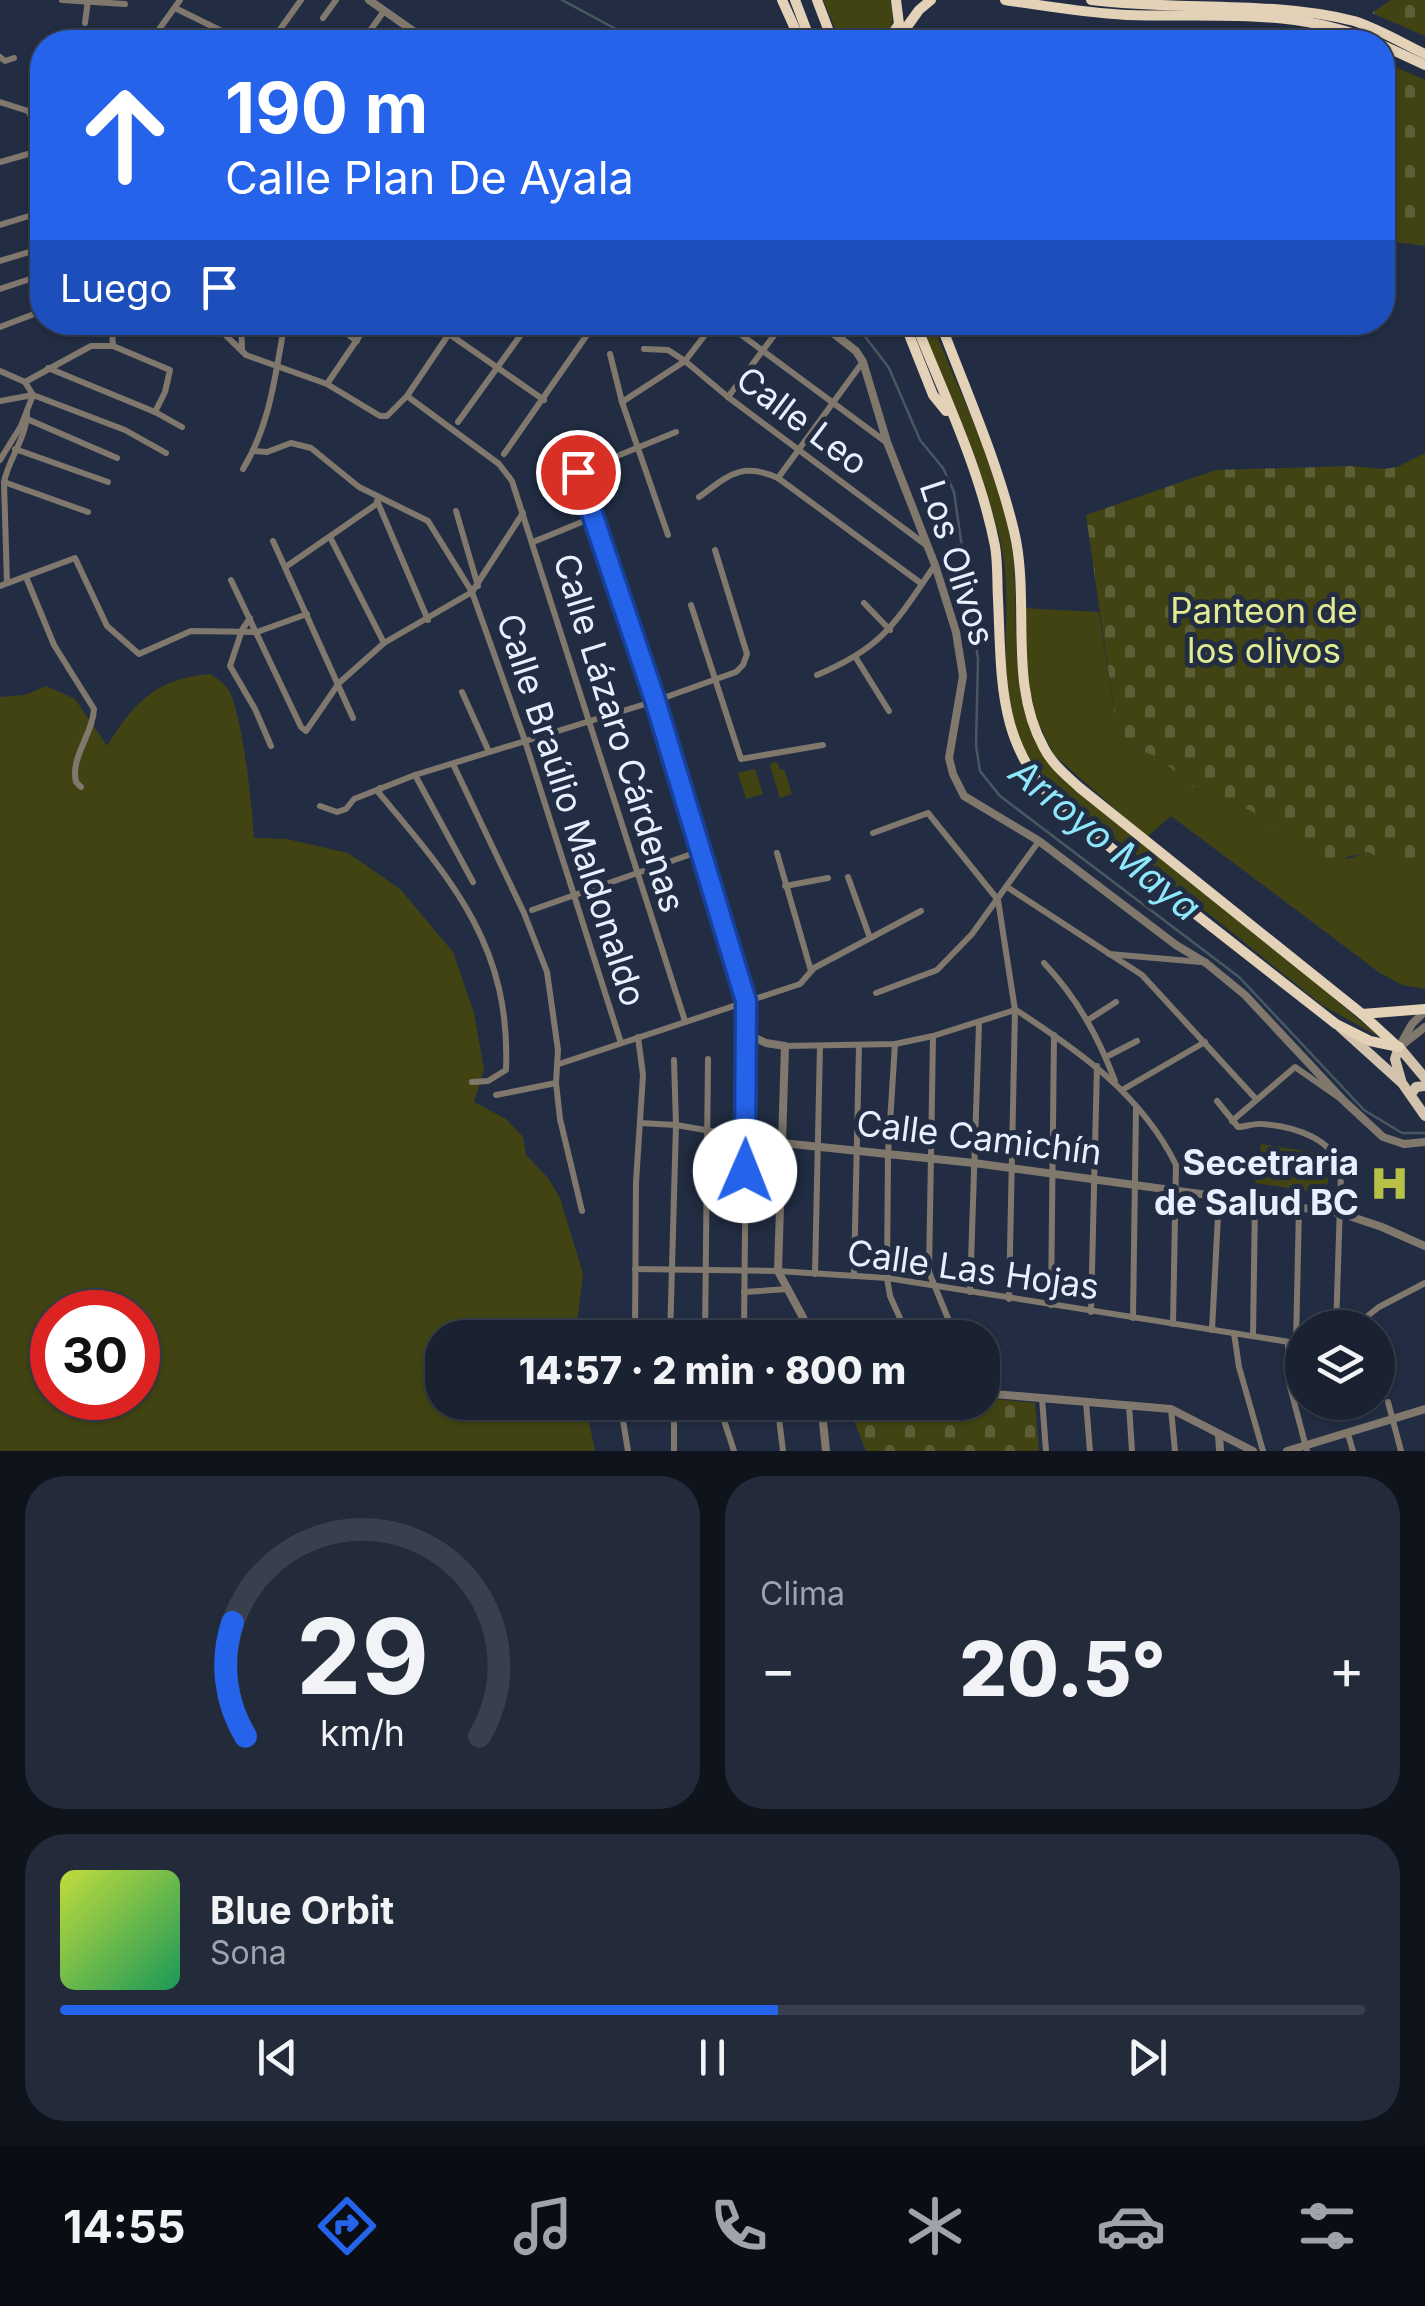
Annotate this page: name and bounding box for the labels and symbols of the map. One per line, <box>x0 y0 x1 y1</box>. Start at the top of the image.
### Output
street label: Calle Leo <box>729 357 877 483</box>
pin <box>536 430 621 515</box>
street label: Los Olivos <box>912 475 1004 651</box>
street label: Calle Lázaro Cárdenas <box>545 548 695 917</box>
park label: Panteon de los olivos <box>1170 589 1358 671</box>
street label: Calle Braúlio Maldonaldo <box>489 608 655 1011</box>
water label: Arroyo Maya <box>1000 748 1210 930</box>
street label: Calle Camichín <box>854 1101 1104 1173</box>
position arrow <box>693 1119 797 1223</box>
place label: Secetraria de Salud BC <box>1154 1141 1359 1223</box>
hospital icon: Secetraria de Salud BC <box>1368 1162 1410 1204</box>
street label: Calle Las Hojas <box>845 1231 1102 1307</box>
speed limit sign: 30 <box>30 1290 160 1420</box>

